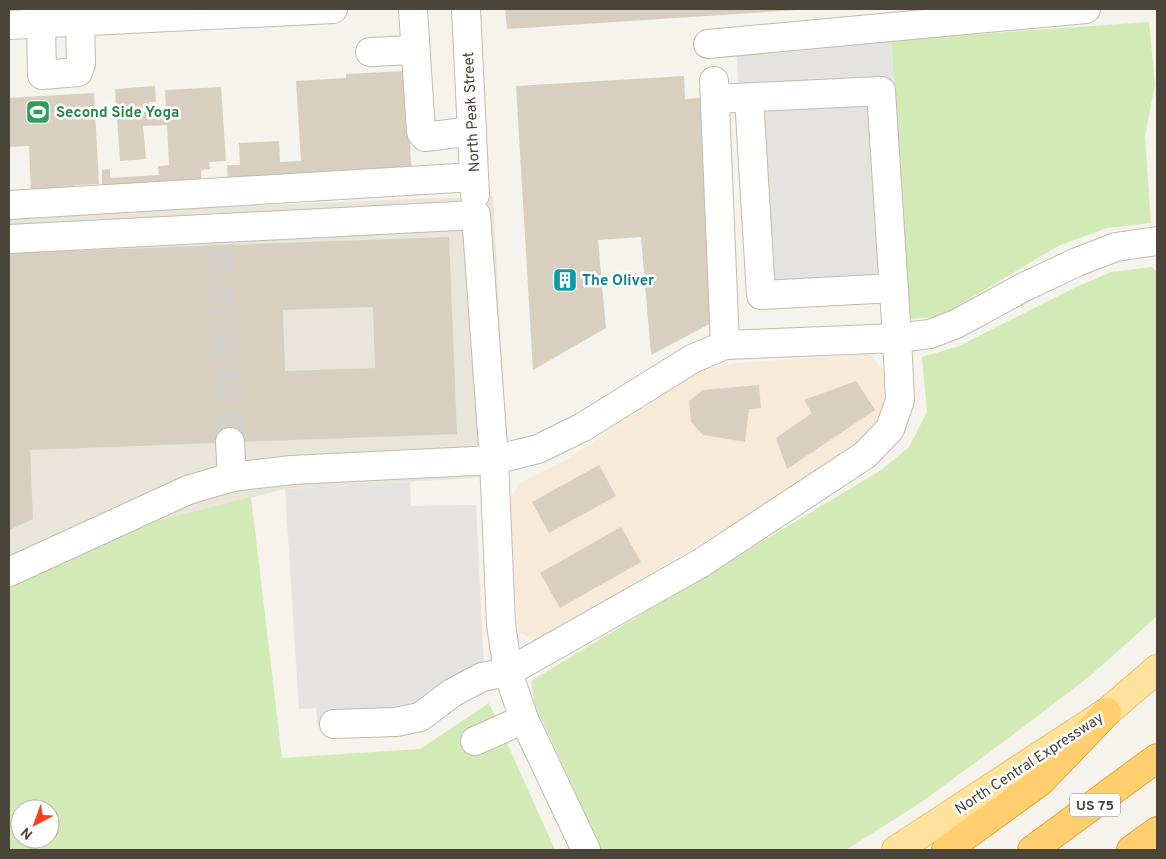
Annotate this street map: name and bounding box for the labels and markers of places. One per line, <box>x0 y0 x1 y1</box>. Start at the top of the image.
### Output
sports icon: Second Side Yoga <box>25 99 51 125</box>
place label: Second Side Yoga <box>56 104 179 123</box>
building icon: The Oliver <box>552 267 578 293</box>
place label: The Oliver <box>582 272 655 291</box>

